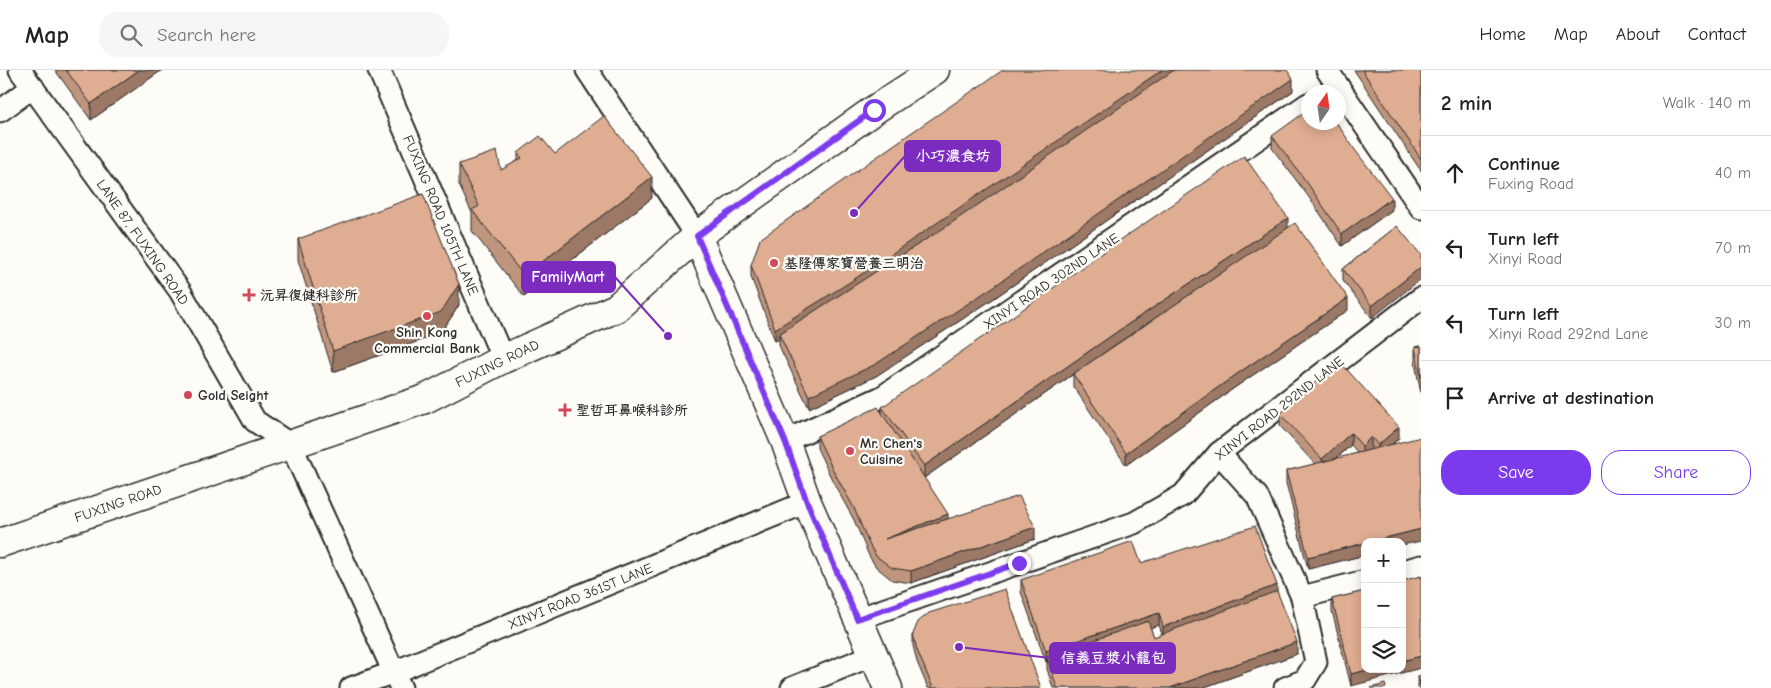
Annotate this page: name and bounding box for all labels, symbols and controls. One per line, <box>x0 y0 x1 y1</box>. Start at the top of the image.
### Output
search box <box>99 12 449 57</box>
text: Map <box>25 21 69 49</box>
icon: search <box>117 21 145 49</box>
text: Search here <box>157 24 256 46</box>
text: Home <box>1479 24 1526 45</box>
text: Map <box>1554 24 1588 45</box>
text: About <box>1616 24 1660 45</box>
text: Contact <box>1688 24 1746 45</box>
north arrow <box>1301 85 1346 130</box>
text: 2 min <box>1441 91 1492 115</box>
text: Walk · 140 m <box>1663 94 1751 112</box>
route start <box>863 99 886 122</box>
street label: FUXING ROAD 105TH LANE <box>399 133 482 298</box>
callout: 小巧濃食坊 <box>905 141 1000 171</box>
text: 小巧濃食坊 <box>915 147 991 165</box>
text: Continue <box>1488 153 1560 175</box>
icon: ahead <box>1441 159 1469 187</box>
text: 40 m <box>1715 164 1751 182</box>
text: Fuxing Road <box>1488 175 1574 193</box>
street label: LANE 87, FUXING ROAD <box>93 176 192 308</box>
text: Turn left <box>1488 228 1559 250</box>
street label: XINYI ROAD 302ND LANE <box>980 230 1122 333</box>
icon: left <box>1441 234 1469 262</box>
text: 70 m <box>1715 239 1751 257</box>
text: Xinyi Road <box>1488 250 1562 268</box>
place label: 基隆傳家寶營養三明治 <box>784 255 924 272</box>
marker: 基隆傳家寶營養三明治 <box>768 257 780 269</box>
callout: FamilyMart <box>522 262 615 292</box>
text: FamilyMart <box>531 268 606 286</box>
place label: 沅昇復健科診所 <box>260 287 358 304</box>
marker: 沅昇復健科診所 <box>242 288 256 302</box>
text: Turn left <box>1488 303 1559 325</box>
icon: left <box>1441 309 1469 337</box>
marker: Shin Kong Commercial Bank <box>421 310 433 322</box>
text: 30 m <box>1715 314 1751 332</box>
place label: Shin Kong Commercial Bank <box>374 324 480 357</box>
text: Xinyi Road 292nd Lane <box>1488 325 1648 343</box>
street label: FUXING ROAD <box>453 336 542 391</box>
street label: XINYI ROAD 292ND LANE <box>1211 353 1347 464</box>
icon: arrive <box>1441 384 1469 412</box>
place label: Gold Seight <box>198 387 269 404</box>
text: Arrive at destination <box>1488 387 1654 409</box>
marker: Gold Seight <box>182 389 194 401</box>
place label: 聖哲耳鼻喉科診所 <box>576 402 688 419</box>
marker: 聖哲耳鼻喉科診所 <box>558 403 572 417</box>
place label: Mr. Chen's Cuisine <box>860 435 922 468</box>
marker: Mr. Chen's Cuisine <box>844 445 856 457</box>
button: Save <box>1441 450 1591 495</box>
button: Share <box>1601 450 1751 495</box>
street label: FUXING ROAD <box>72 481 164 526</box>
map controls <box>1361 538 1406 673</box>
button: + <box>1361 538 1406 583</box>
route end <box>1008 552 1031 575</box>
street label: XINYI ROAD 361ST LANE <box>505 560 655 633</box>
button: − <box>1361 583 1406 628</box>
button: layers <box>1361 628 1406 673</box>
callout: 信義豆漿小籠包 <box>1050 643 1175 673</box>
text: 信義豆漿小籠包 <box>1060 649 1166 667</box>

